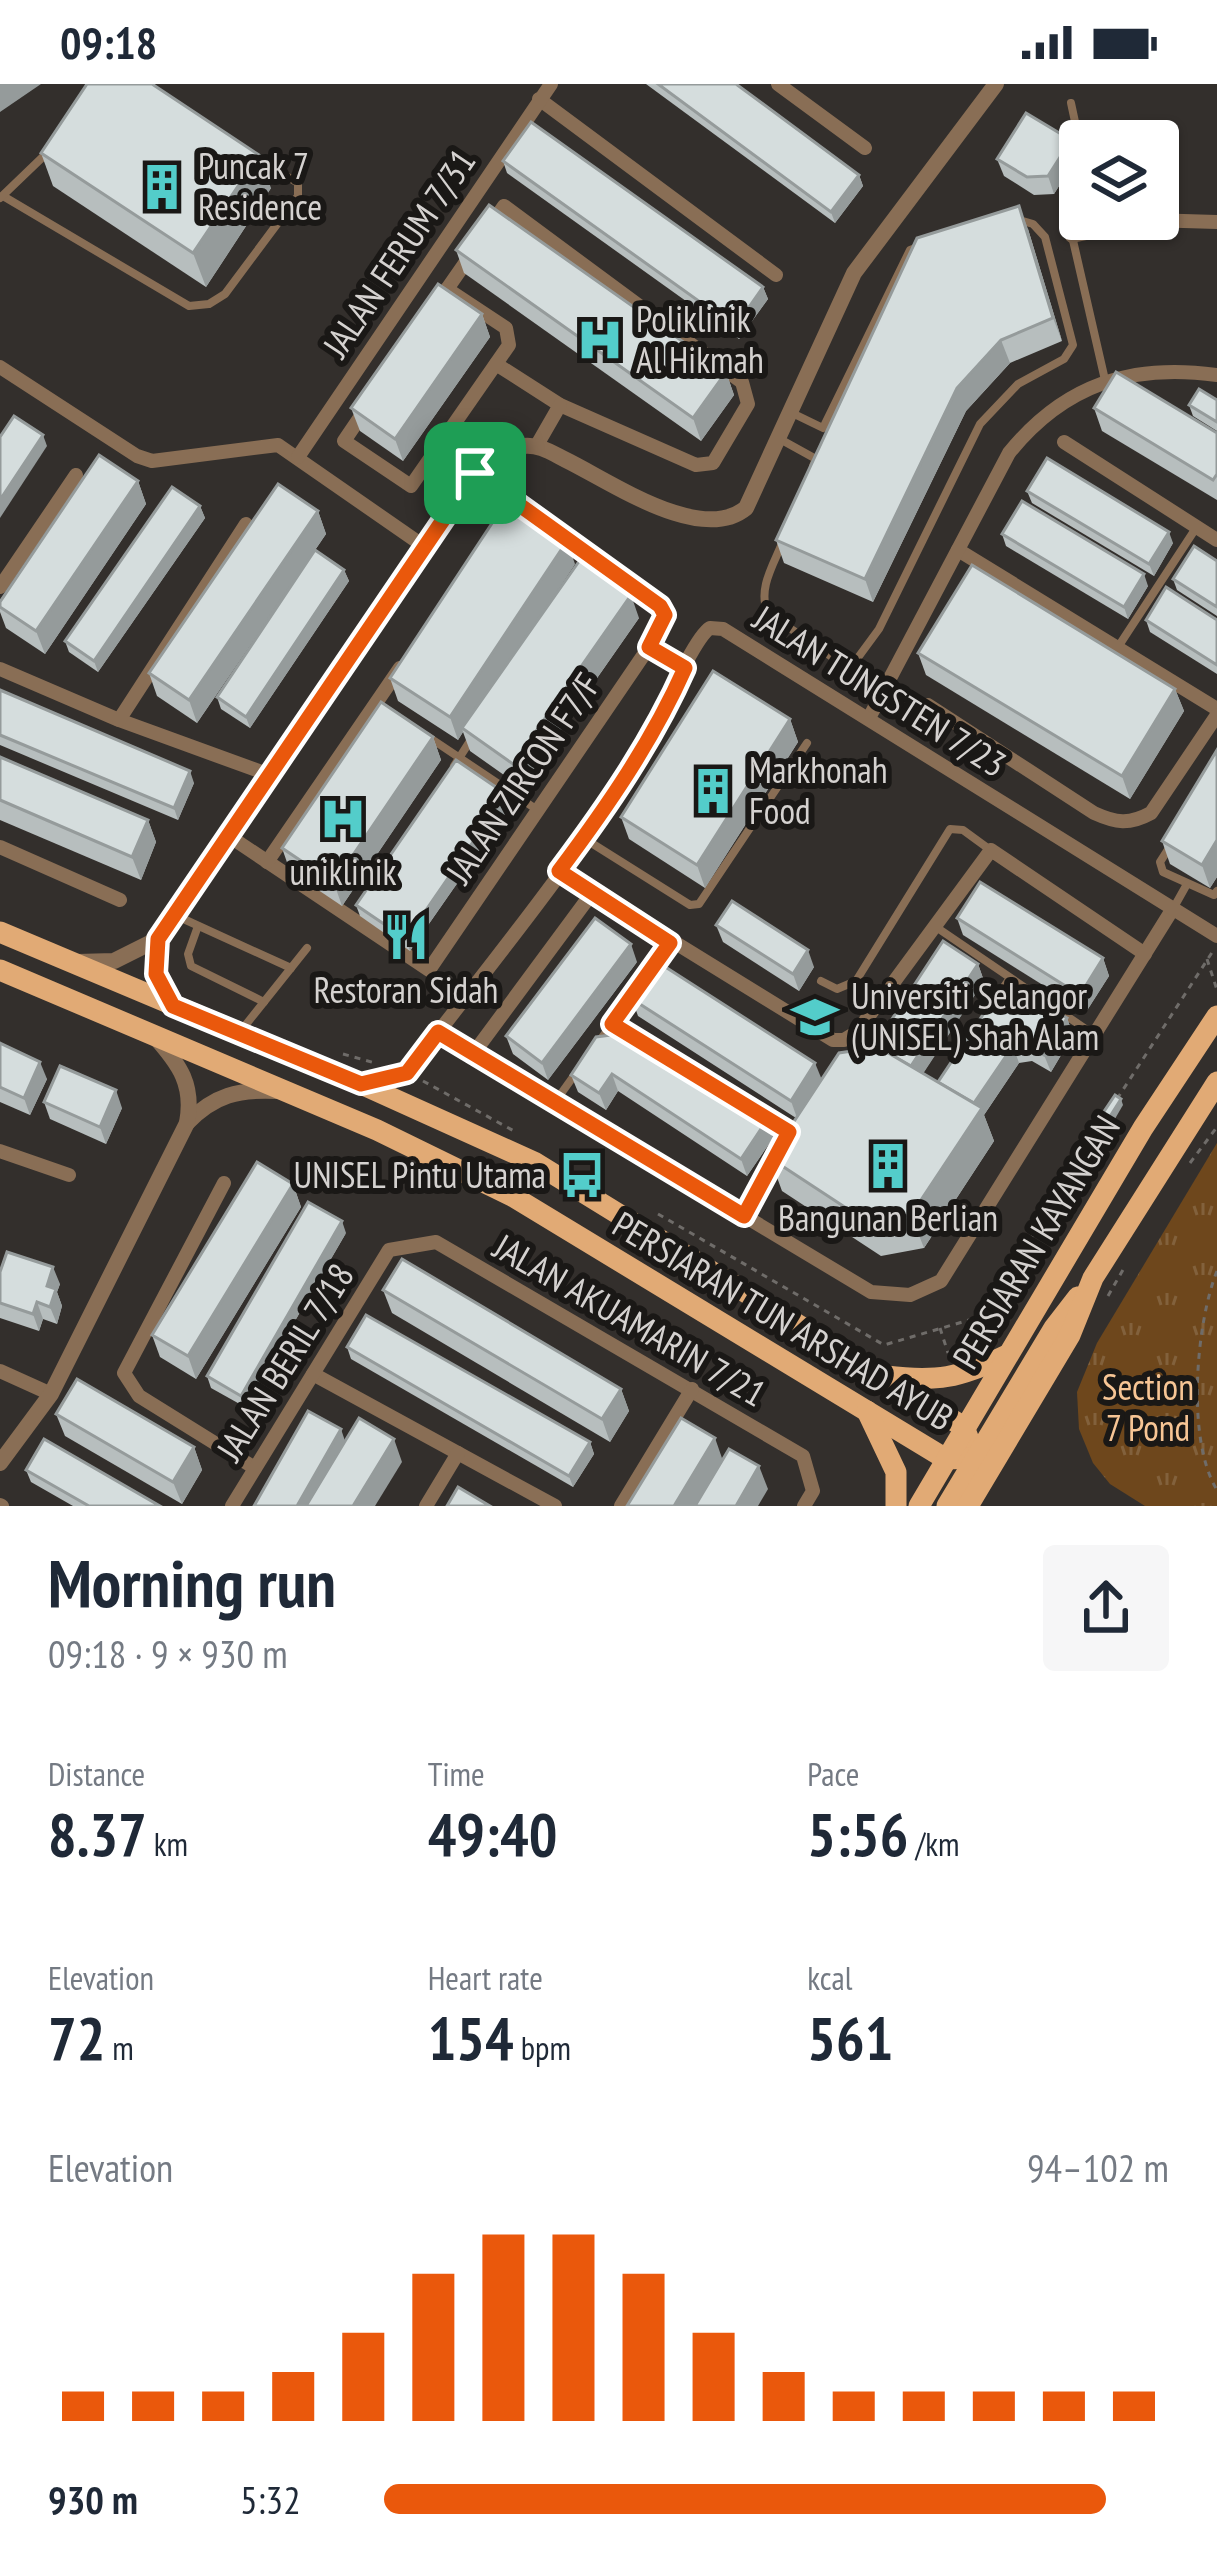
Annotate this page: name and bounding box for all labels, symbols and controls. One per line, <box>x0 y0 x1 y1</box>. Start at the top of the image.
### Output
text: 09:18 <box>60 13 157 71</box>
map controls <box>1059 120 1179 240</box>
button: layers <box>1059 120 1179 240</box>
street label: JALAN FERUM 7/31 <box>311 140 485 367</box>
place label: Puncak 7 Residence <box>198 142 322 230</box>
building icon: Puncak 7 Residence <box>137 162 187 212</box>
place label: Poliklinik Al Hikmah <box>636 295 764 383</box>
hospital icon: Poliklinik Al Hikmah <box>575 315 625 365</box>
pin <box>424 422 526 524</box>
icon: arrive <box>442 440 508 506</box>
street label: JALAN TUNGSTEN 7/23 <box>744 594 1015 787</box>
street label: JALAN ZIRCON F7/F <box>434 664 610 893</box>
place label: Markhonah Food <box>749 746 888 834</box>
building icon: Markhonah Food <box>688 766 738 816</box>
hospital icon: uniklinik <box>318 794 368 844</box>
place label: uniklinik <box>290 848 397 895</box>
restaurant icon: Restoran Sidah <box>381 912 431 962</box>
place label: Restoran Sidah <box>314 966 498 1013</box>
place label: Universiti Selangor (UNISEL) Shah Alam <box>851 972 1099 1060</box>
school or university icon: Universiti Selangor (UNISEL) Shah Alam <box>790 992 840 1042</box>
street label: PERSIARAN KAYANGAN <box>942 1107 1130 1377</box>
building icon: Bangunan Berlian <box>863 1141 913 1191</box>
bus stop icon: UNISEL Pintu Utama <box>557 1150 607 1200</box>
place label: UNISEL Pintu Utama <box>293 1151 546 1198</box>
place label: Bangunan Berlian <box>778 1194 998 1241</box>
street label: PERSIARAN TUN ARSHAD AYUB <box>605 1200 962 1441</box>
street label: JALAN AKUAMARIN 7/21 <box>485 1222 775 1417</box>
street label: JALAN BERIL 7/18 <box>205 1255 364 1470</box>
park label: Section 7 Pond <box>1102 1363 1194 1451</box>
text: Morning run <box>48 1540 336 1625</box>
button: share <box>1043 1545 1169 1671</box>
text: 09:18 · 9 × 930 m <box>48 1628 288 1679</box>
text: Distance <box>48 1752 145 1795</box>
text: Time <box>428 1752 485 1795</box>
text: Pace <box>807 1752 859 1795</box>
text: 8.37 <box>48 1795 147 1873</box>
text: 49:40 <box>428 1795 557 1873</box>
text: 5:56 <box>807 1795 908 1873</box>
text: km <box>147 1822 188 1865</box>
text: /km <box>908 1822 959 1865</box>
text: Elevation <box>48 1956 154 1999</box>
text: Heart rate <box>428 1956 543 1999</box>
text: kcal <box>807 1956 852 1999</box>
text: 72 <box>48 1999 105 2077</box>
text: 154 <box>428 1999 514 2077</box>
text: 561 <box>807 1999 893 2077</box>
text: m <box>105 2026 134 2069</box>
text: bpm <box>514 2026 571 2069</box>
text: Elevation <box>48 2142 173 2193</box>
text: 94–102 m <box>1027 2142 1169 2193</box>
text: 930 m <box>48 2474 138 2525</box>
text: 5:32 <box>240 2474 301 2525</box>

